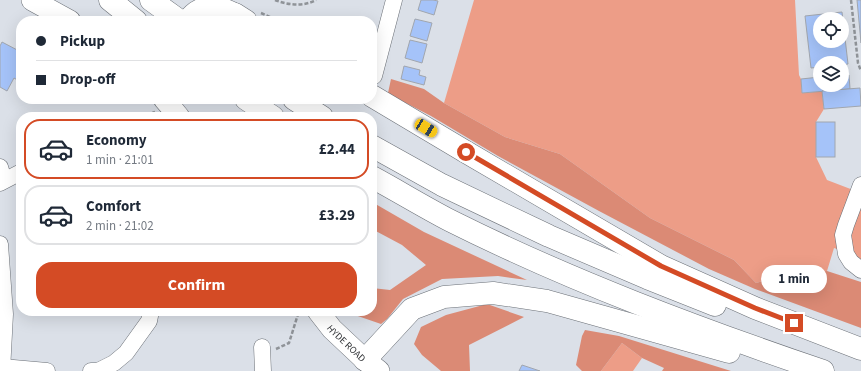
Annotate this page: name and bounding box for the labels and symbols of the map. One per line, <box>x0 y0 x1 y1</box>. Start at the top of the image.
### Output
car <box>413 117 439 139</box>
route start <box>457 143 475 161</box>
callout: 1 min <box>761 265 827 293</box>
route end <box>785 314 803 332</box>
street label: HYDE ROAD <box>323 322 369 365</box>

